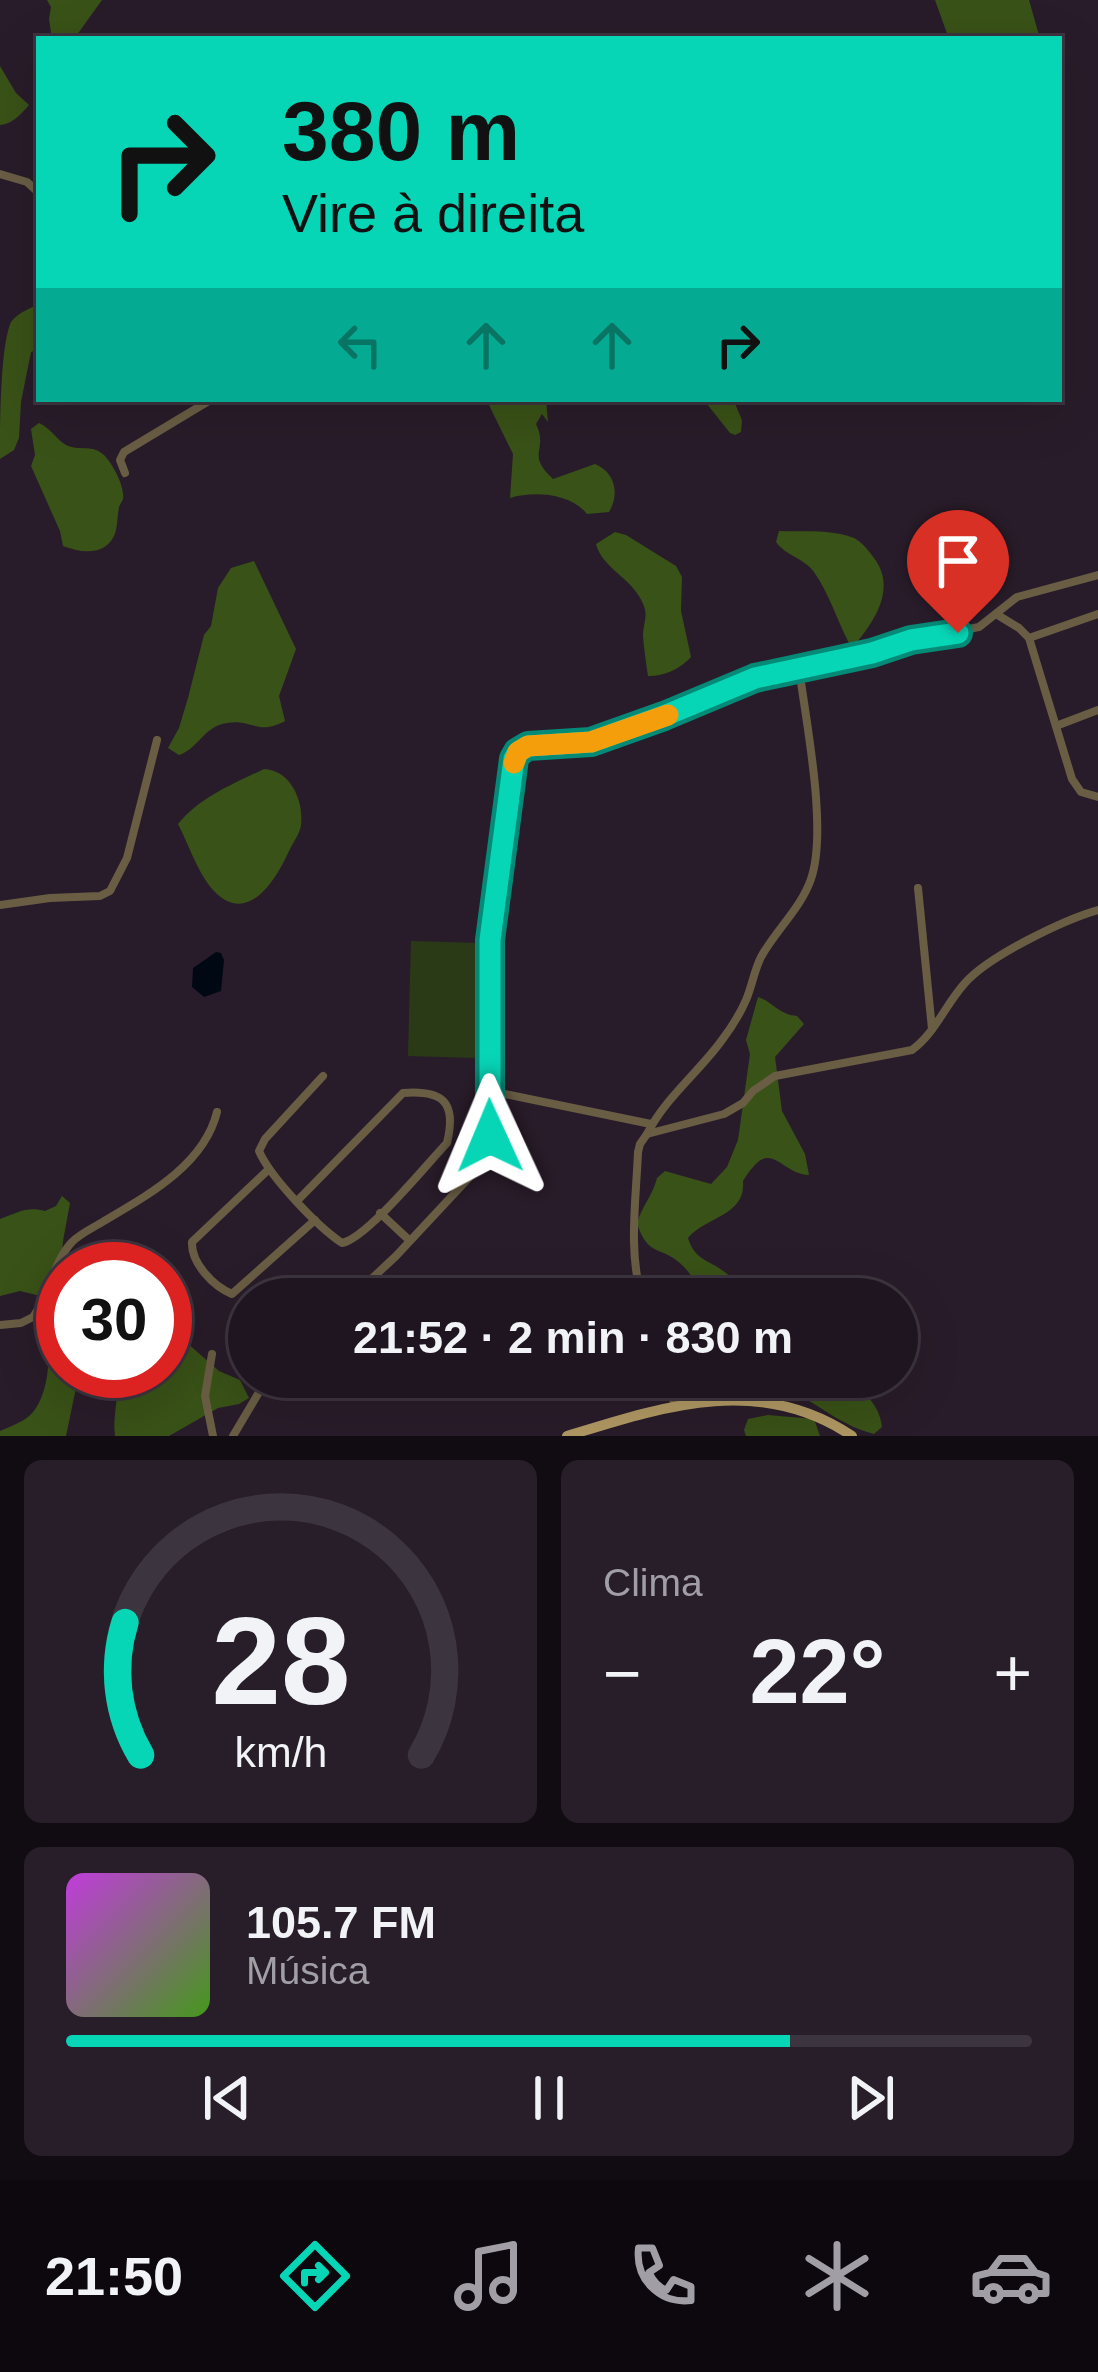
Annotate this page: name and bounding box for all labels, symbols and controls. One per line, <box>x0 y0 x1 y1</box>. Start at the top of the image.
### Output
icon: right <box>84 84 240 240</box>
text: 380 m <box>282 84 520 178</box>
text: Vire à direita <box>282 183 584 243</box>
icon: left <box>327 312 393 378</box>
icon: ahead <box>453 312 519 378</box>
icon: ahead <box>579 312 645 378</box>
icon: right <box>705 312 771 378</box>
pin <box>907 510 1009 633</box>
icon: arrive <box>925 528 991 594</box>
position arrow <box>427 1073 553 1199</box>
speed limit sign: 30 <box>36 1242 192 1398</box>
text: 21:52 · 2 min · 830 m <box>353 1312 793 1363</box>
text: Clima <box>603 1561 703 1604</box>
text: 28 <box>211 1591 350 1730</box>
text: 22° <box>749 1622 886 1722</box>
text: − <box>603 1636 642 1710</box>
text: + <box>993 1636 1032 1710</box>
text: km/h <box>234 1727 327 1775</box>
text: 105.7 FM <box>246 1897 436 1948</box>
text: Música <box>246 1949 370 1992</box>
icon: previous <box>194 2065 260 2131</box>
icon: pause <box>516 2065 582 2131</box>
icon: next <box>838 2065 904 2131</box>
icon: directions <box>273 2234 357 2318</box>
icon: music <box>447 2234 531 2318</box>
icon: phone <box>621 2234 705 2318</box>
icon: climate <box>795 2234 879 2318</box>
icon: car <box>969 2234 1053 2318</box>
text: 21:50 <box>45 2246 183 2306</box>

